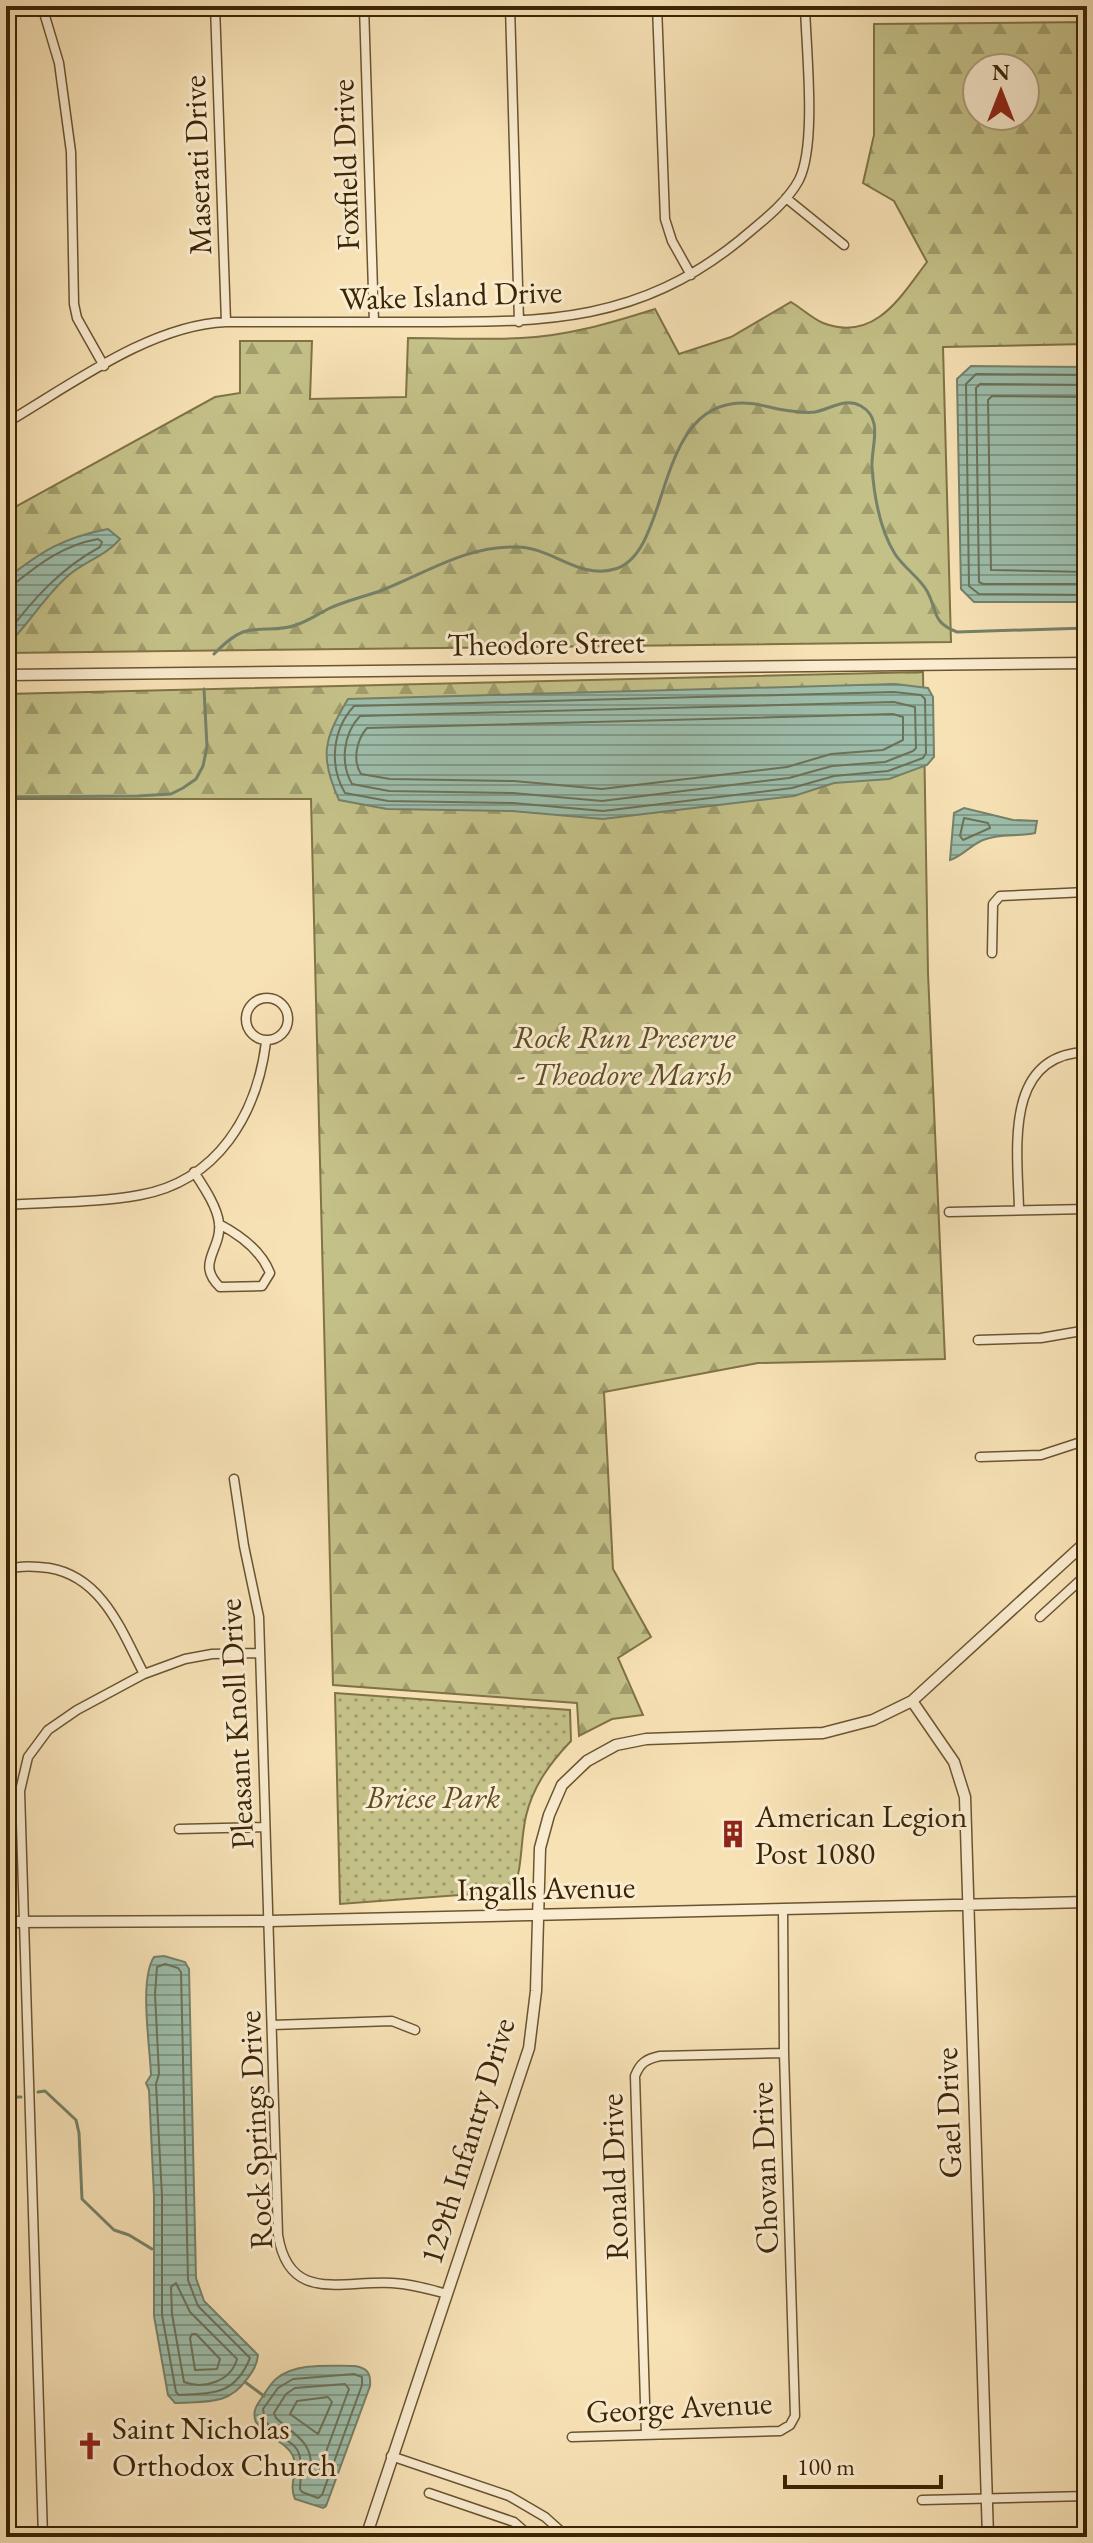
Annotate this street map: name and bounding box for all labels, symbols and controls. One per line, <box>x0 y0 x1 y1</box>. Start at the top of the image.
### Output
north arrow <box>961 52 1041 132</box>
text: N <box>992 58 1010 87</box>
street label: Maserati Drive <box>173 74 221 256</box>
street label: Foxfield Drive <box>321 79 369 251</box>
street label: Wake Island Drive <box>339 270 563 320</box>
street label: Theodore Street <box>447 620 645 666</box>
park label: Rock Run Preserve - Theodore Marsh <box>513 1016 736 1095</box>
street label: Pleasant Knoll Drive <box>208 1597 264 1851</box>
park label: Briese Park <box>365 1776 501 1818</box>
place label: American Legion Post 1080 <box>754 1795 967 1874</box>
building icon: American Legion Post 1080 <box>718 1819 748 1849</box>
street label: Ingalls Avenue <box>456 1865 636 1911</box>
street label: Rock Springs Drive <box>228 2010 282 2250</box>
street label: 129th Infantry Drive <box>410 2013 524 2269</box>
street label: Gael Drive <box>925 2047 971 2179</box>
street label: Chovan Drive <box>740 2081 788 2255</box>
street label: Ronald Drive <box>590 2093 638 2261</box>
street label: George Avenue <box>585 2381 773 2433</box>
place label: Saint Nicholas Orthodox Church <box>112 2407 337 2486</box>
church icon: Saint Nicholas Orthodox Church <box>75 2431 105 2461</box>
scale bar <box>785 2439 941 2489</box>
text: 100 m <box>797 2451 855 2482</box>

